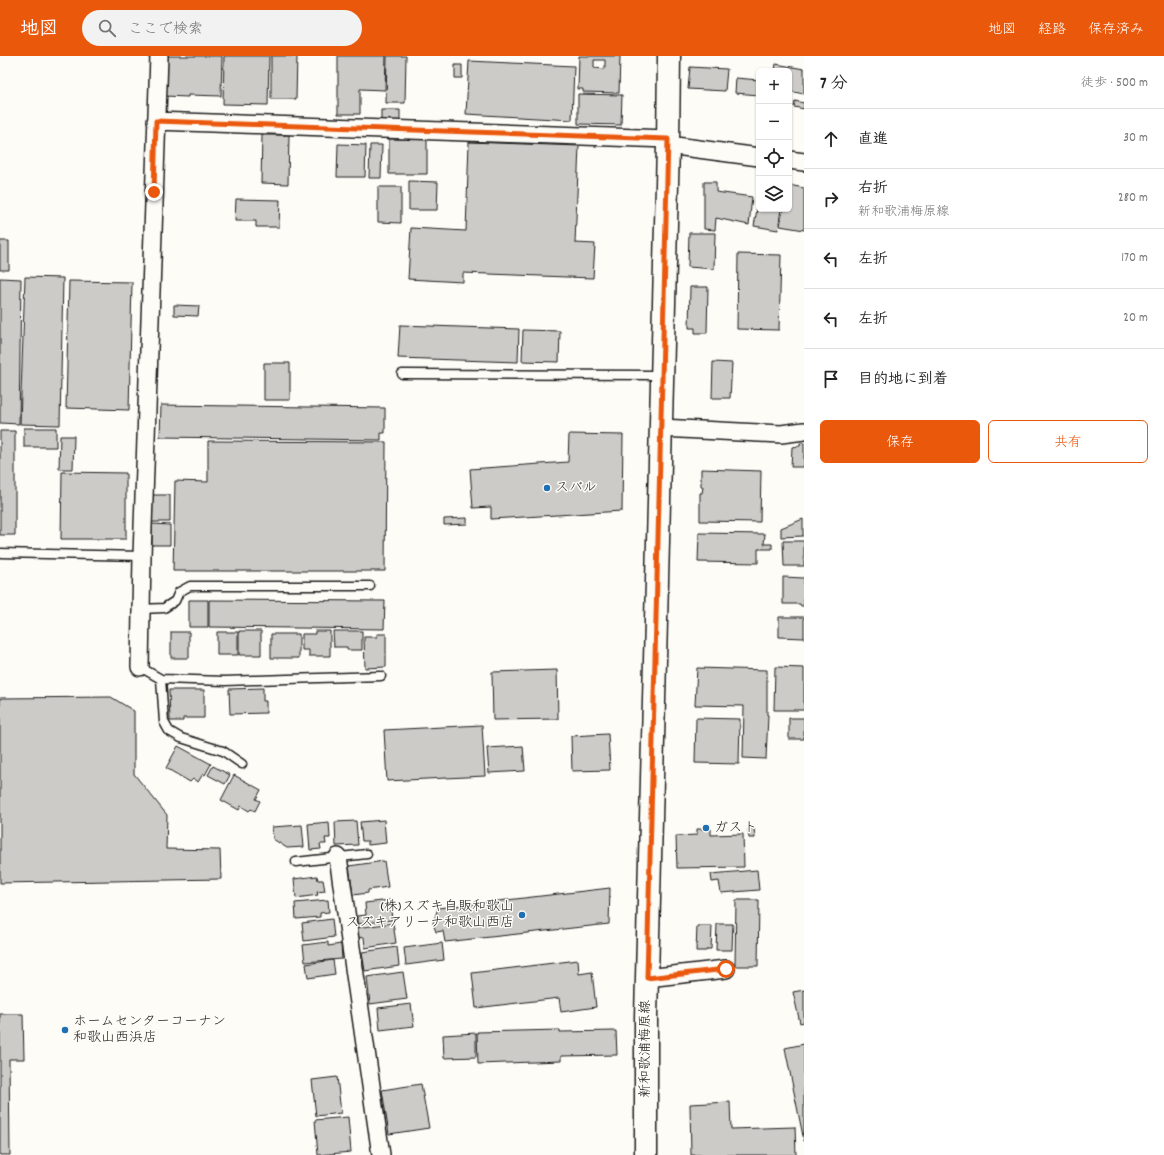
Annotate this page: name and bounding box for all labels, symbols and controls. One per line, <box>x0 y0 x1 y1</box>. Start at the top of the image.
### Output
search box <box>82 10 362 46</box>
text: 地図 <box>20 17 58 44</box>
icon: search <box>96 17 118 39</box>
text: ここで検索 <box>128 19 203 41</box>
text: 地図 <box>988 20 1016 40</box>
text: 経路 <box>1038 20 1066 40</box>
text: 保存済み <box>1088 20 1144 40</box>
map controls <box>756 68 792 212</box>
button: + <box>756 68 792 104</box>
text: 7 分 <box>820 73 847 97</box>
text: 徒歩 · 500 m <box>1081 74 1148 93</box>
button: − <box>756 104 792 140</box>
icon: ahead <box>820 128 842 150</box>
text: 直進 <box>858 129 888 151</box>
text: 30 m <box>1123 129 1148 148</box>
button: locate <box>756 140 792 176</box>
button: layers <box>756 176 792 212</box>
text: 右折 <box>858 178 888 200</box>
route end <box>145 183 163 201</box>
icon: right <box>820 188 842 210</box>
text: 280 m <box>1118 189 1148 208</box>
text: 新和歌浦梅原線 <box>858 203 949 222</box>
icon: left <box>820 248 842 270</box>
text: 左折 <box>858 249 888 271</box>
text: 170 m <box>1121 249 1148 268</box>
icon: left <box>820 308 842 330</box>
text: 左折 <box>858 309 888 331</box>
text: 20 m <box>1123 309 1148 328</box>
icon: arrive <box>820 368 842 390</box>
text: 目的地に到着 <box>858 369 948 391</box>
button: 保存 <box>820 420 980 463</box>
button: 共有 <box>988 420 1148 463</box>
place label: スバル <box>555 478 597 498</box>
marker: スバル <box>542 483 552 493</box>
place label: ガスト <box>714 818 757 838</box>
marker: ガスト <box>701 823 711 833</box>
place label: (株)スズキ自販和歌山 スズキアリーナ和歌山西店 <box>345 897 514 933</box>
marker: (株)スズキ自販和歌山 スズキアリーナ和歌山西店 <box>517 910 527 920</box>
route start <box>717 960 735 978</box>
street label: 新和歌浦梅原線 <box>636 1000 656 1098</box>
place label: ホームセンターコーナン 和歌山西浜店 <box>73 1012 226 1048</box>
marker: ホームセンターコーナン 和歌山西浜店 <box>60 1025 70 1035</box>

